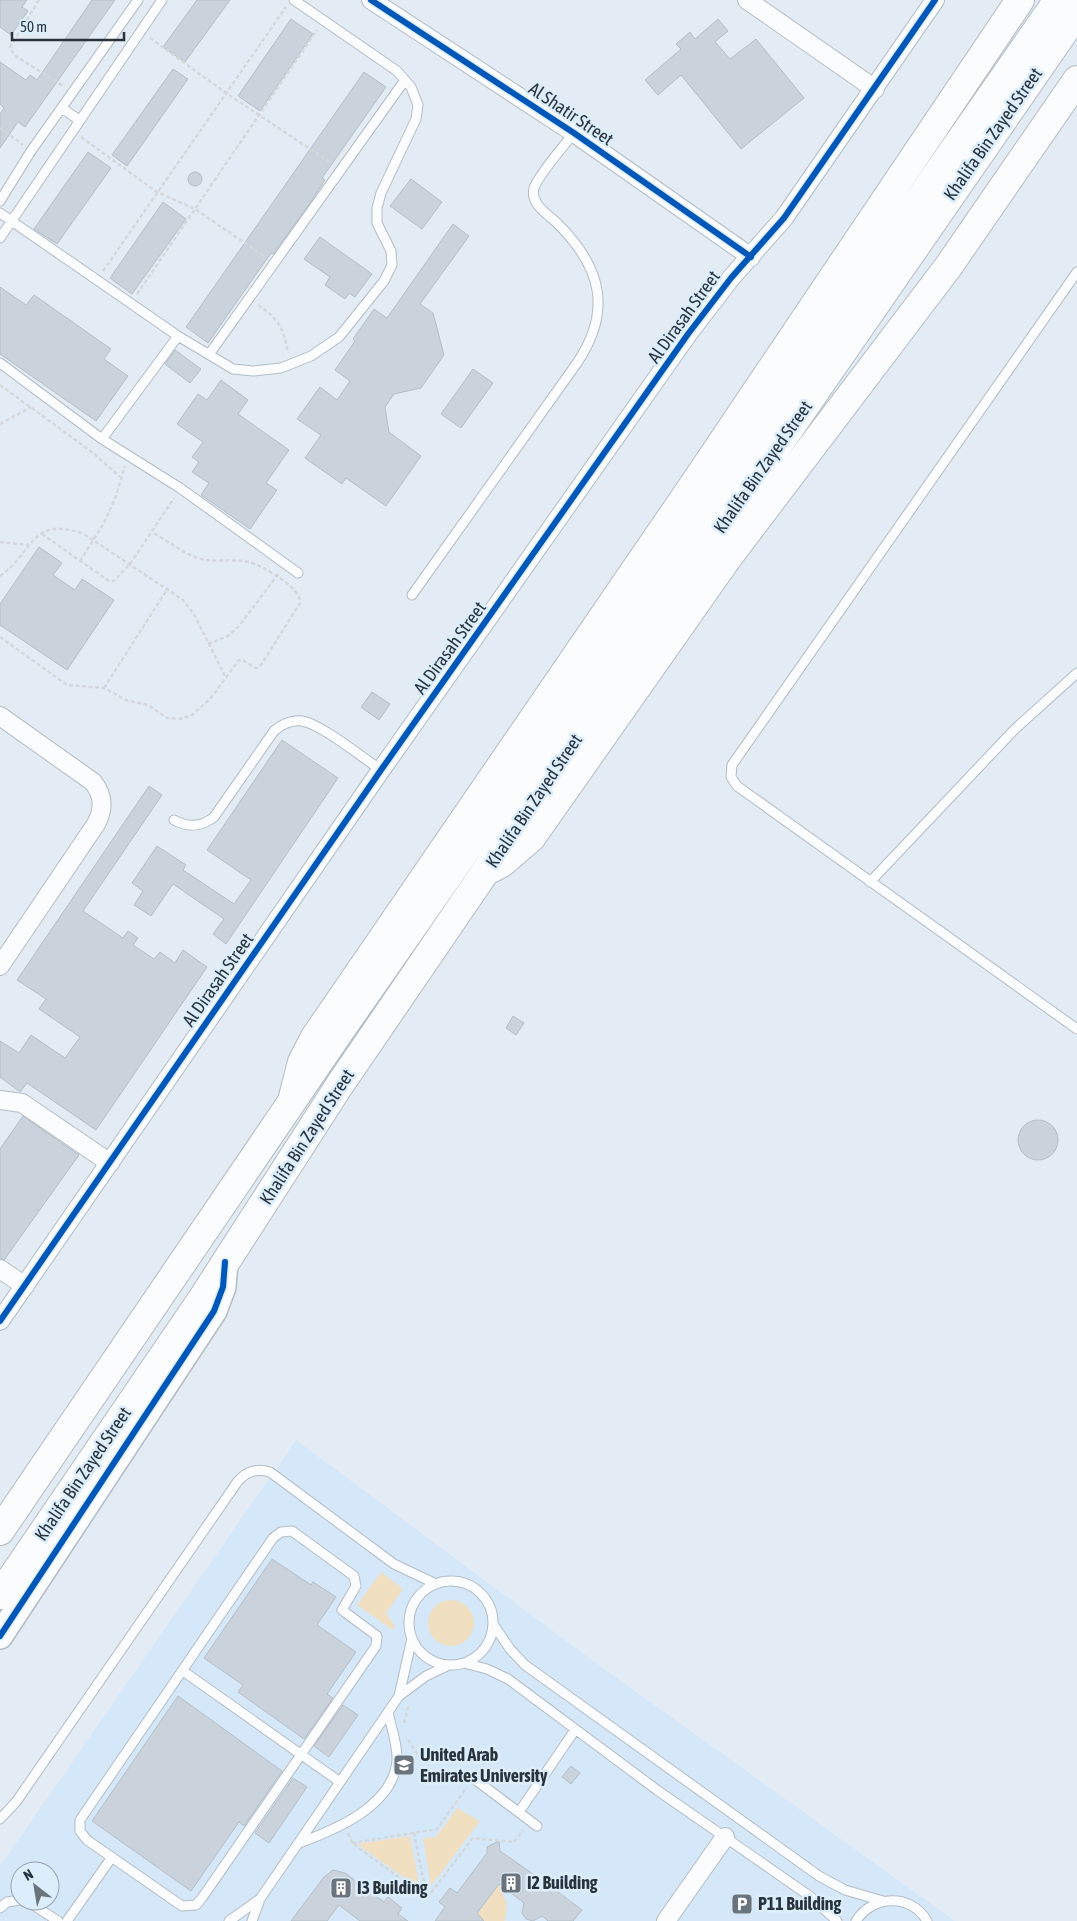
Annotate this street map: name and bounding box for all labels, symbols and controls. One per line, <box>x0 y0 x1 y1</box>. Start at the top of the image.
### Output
scale bar <box>12 10 125 42</box>
text: 50 m <box>20 18 47 35</box>
street label: Khalifa Bin Zayed Street <box>939 63 1046 204</box>
street label: Al Shatir Street <box>525 78 617 149</box>
street label: Al Dirasah Street <box>643 266 724 367</box>
street label: Khalifa Bin Zayed Street <box>709 396 816 537</box>
street label: Al Dirasah Street <box>409 597 490 698</box>
street label: Khalifa Bin Zayed Street <box>481 730 586 872</box>
street label: Al Dirasah Street <box>178 929 257 1030</box>
street label: Khalifa Bin Zayed Street <box>255 1065 358 1208</box>
street label: Khalifa Bin Zayed Street <box>30 1403 135 1545</box>
place label: United Arab Emirates University <box>420 1744 548 1786</box>
school or university icon: United Arab Emirates University <box>392 1753 416 1777</box>
north arrow <box>10 1861 60 1911</box>
text: N <box>21 1866 36 1884</box>
building icon: I2 Building <box>499 1871 523 1895</box>
place label: I2 Building <box>527 1872 598 1893</box>
building icon: I3 Building <box>329 1876 353 1900</box>
place label: I3 Building <box>357 1877 428 1898</box>
parking icon: P11 Building <box>730 1892 754 1916</box>
place label: P11 Building <box>758 1893 842 1914</box>

